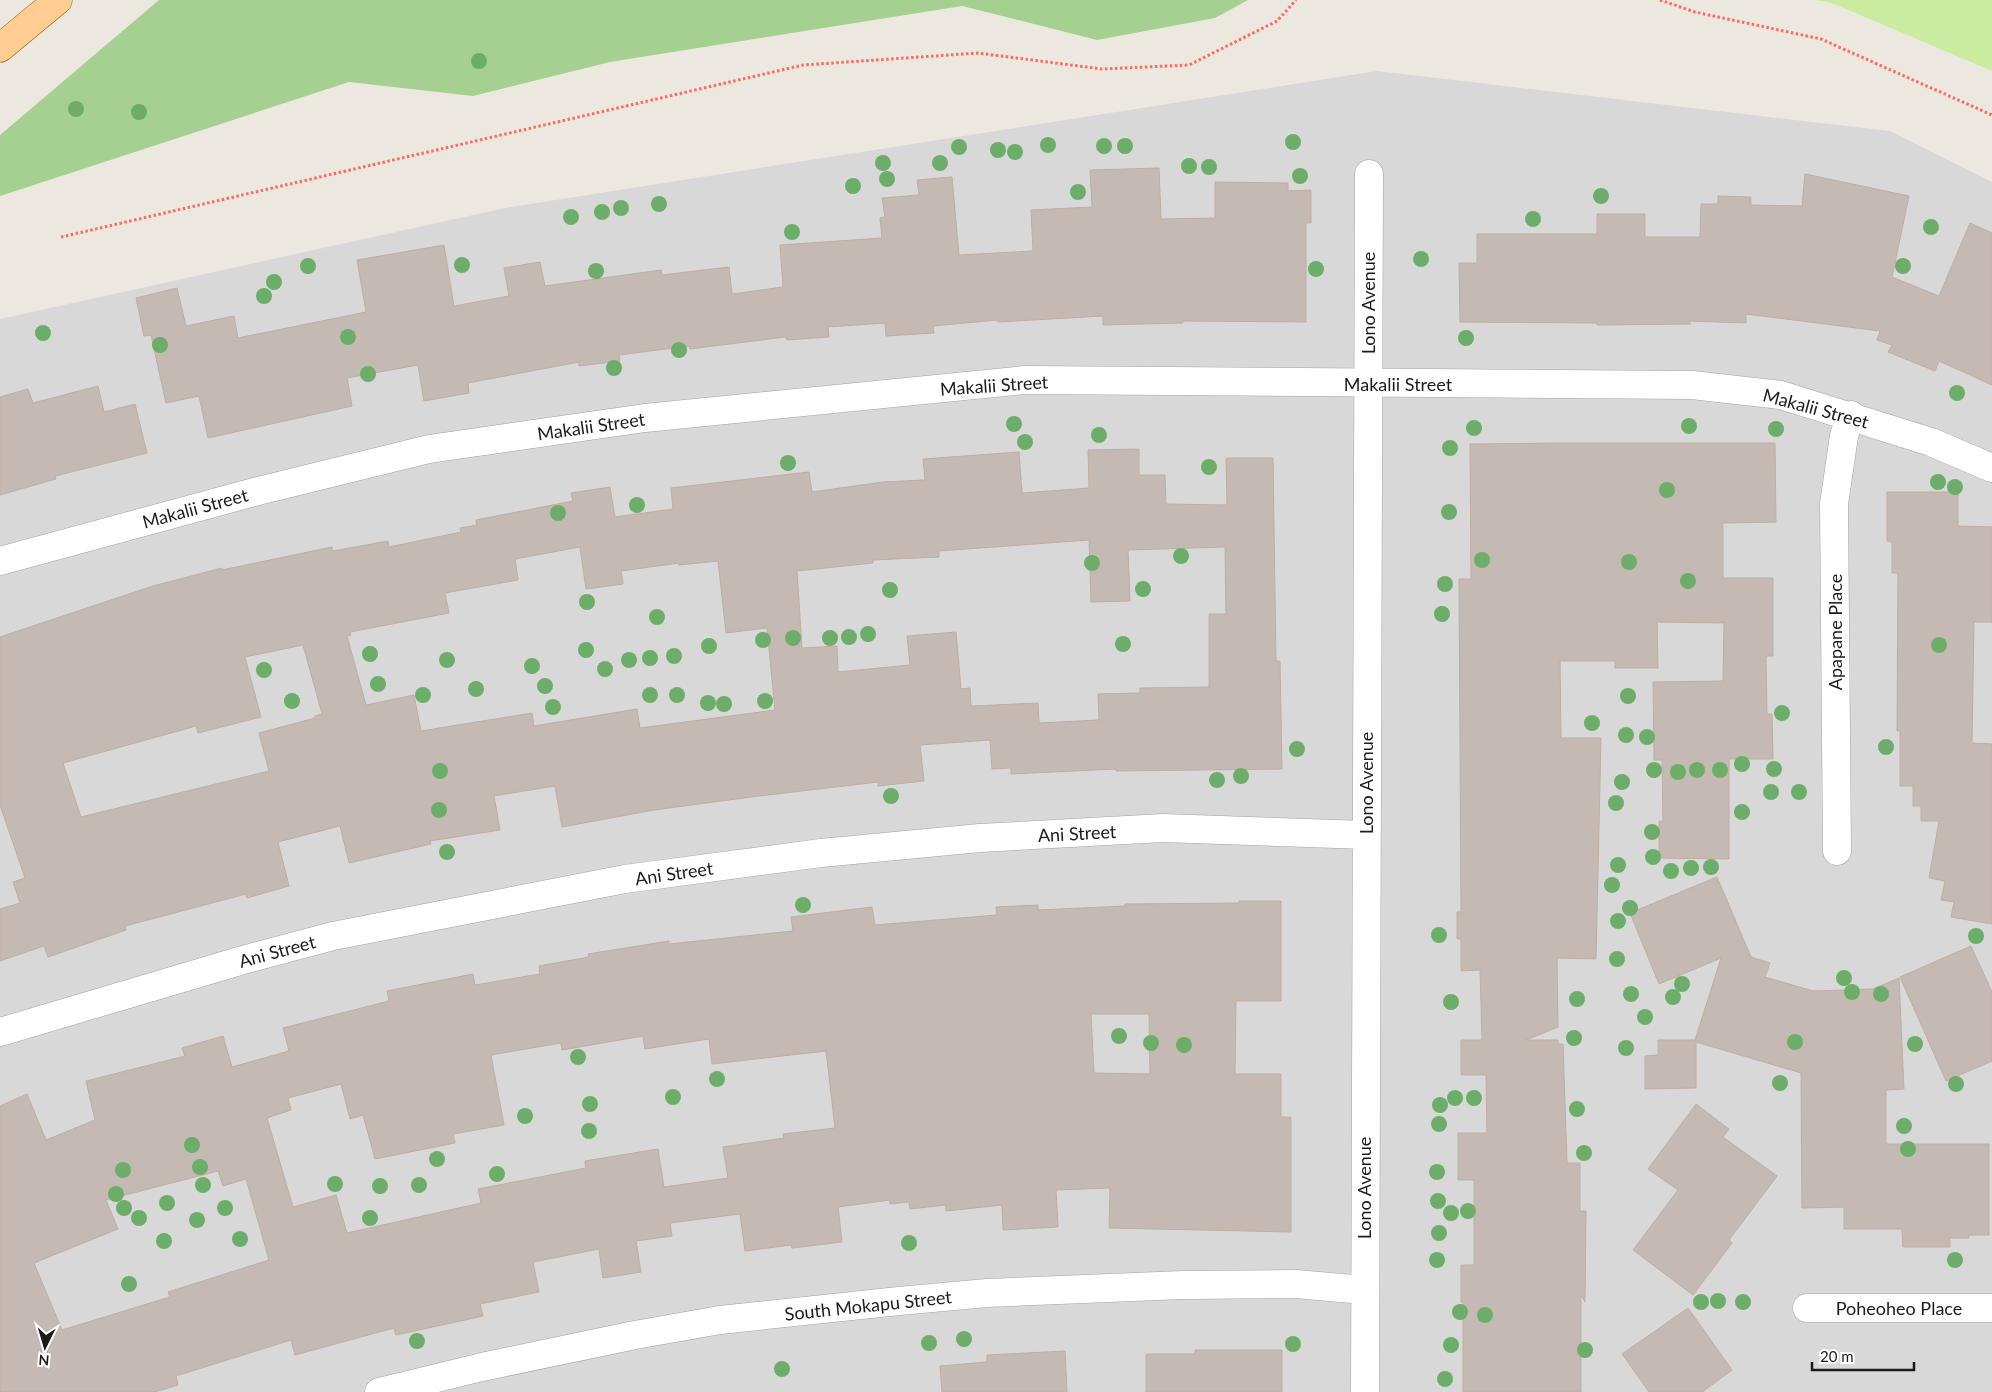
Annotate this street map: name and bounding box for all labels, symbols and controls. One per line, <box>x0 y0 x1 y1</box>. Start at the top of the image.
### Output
street label: Lono Avenue <box>1357 252 1379 354</box>
street label: Makalii Street <box>939 370 1049 400</box>
street label: Makalii Street <box>1344 373 1453 395</box>
street label: Makalii Street <box>1761 383 1872 433</box>
street label: Makalii Street <box>536 407 647 444</box>
street label: Makalii Street <box>140 483 251 533</box>
street label: Apapane Place <box>1824 574 1846 690</box>
street label: Lono Avenue <box>1355 732 1377 834</box>
street label: Ani Street <box>1037 820 1117 846</box>
street label: Ani Street <box>634 857 715 889</box>
street label: Ani Street <box>236 930 318 972</box>
street label: Lono Avenue <box>1353 1137 1375 1239</box>
street label: South Mokapu Street <box>783 1285 953 1325</box>
street label: Poheoheo Place <box>1836 1297 1962 1319</box>
north arrow <box>20 1322 70 1372</box>
scale bar <box>1812 1340 1914 1372</box>
text: 20 m <box>1820 1347 1854 1365</box>
text: N <box>38 1352 50 1369</box>

